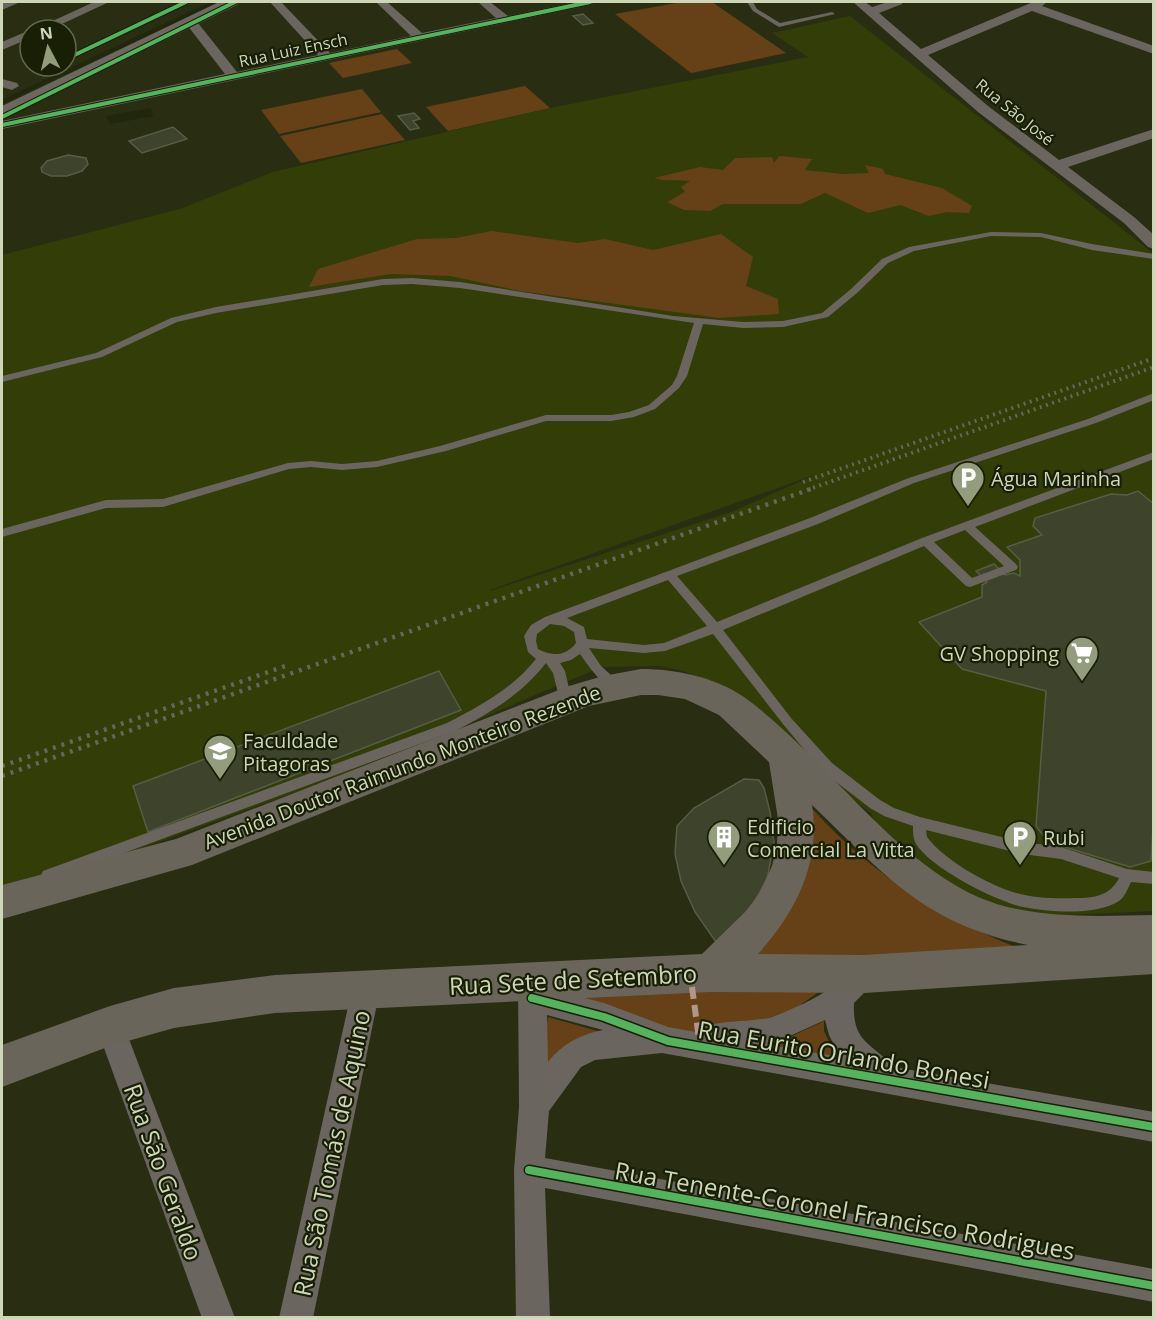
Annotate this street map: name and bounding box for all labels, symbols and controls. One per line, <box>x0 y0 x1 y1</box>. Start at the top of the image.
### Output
north arrow <box>18 18 78 78</box>
text: N <box>38 21 54 45</box>
street label: Rua Luiz Ensch <box>237 28 349 72</box>
street label: Rua São José <box>971 74 1059 150</box>
parking icon: Água Marinha <box>950 460 986 507</box>
place label: Água Marinha <box>991 465 1121 492</box>
supermarket icon: GV Shopping <box>1064 635 1100 682</box>
place label: GV Shopping <box>939 640 1059 667</box>
street label: Avenida Doutor Raimundo Monteiro Rezende <box>200 679 604 855</box>
place label: Faculdade Pitagoras <box>243 727 338 777</box>
school or university icon: Faculdade Pitagoras <box>202 733 238 780</box>
place label: Edificio Comercial La Vitta <box>747 813 915 863</box>
building icon: Edificio Comercial La Vitta <box>706 819 742 866</box>
parking icon: Rubi <box>1002 819 1038 866</box>
place label: Rubi <box>1043 824 1085 851</box>
street label: Rua Sete de Setembro <box>448 956 698 1002</box>
street label: Rua São Tomás de Aquino <box>285 1007 377 1299</box>
street label: Rua Eurito Orlando Bonesi <box>695 1012 993 1096</box>
street label: Rua São Geraldo <box>117 1079 211 1265</box>
street label: Rua Tenente-Coronel Francisco Rodrigues <box>612 1153 1078 1267</box>

